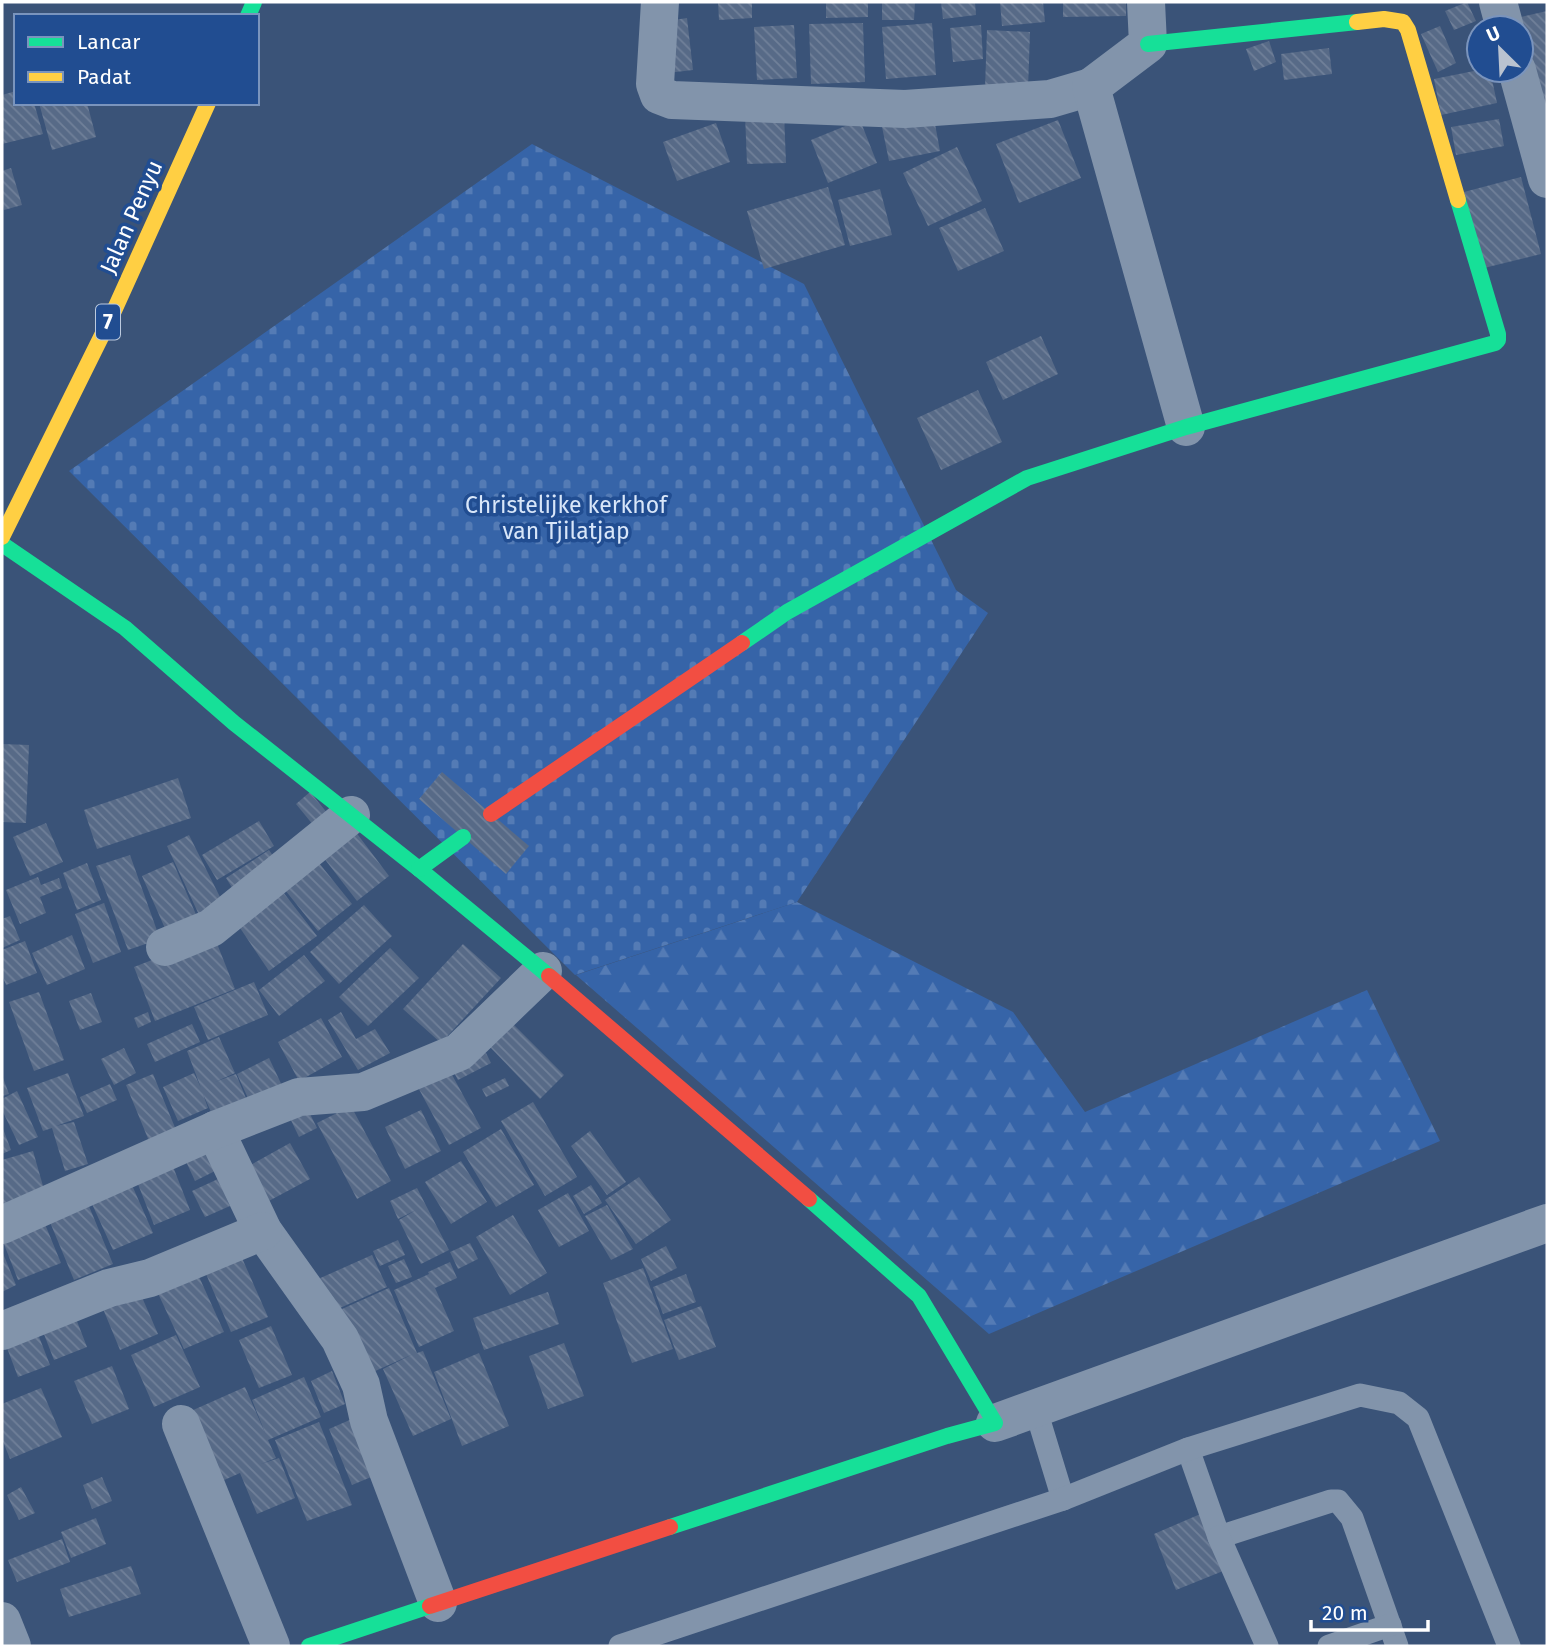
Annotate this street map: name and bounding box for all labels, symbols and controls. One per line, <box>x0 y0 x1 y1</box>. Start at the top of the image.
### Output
legend <box>14 14 259 105</box>
north arrow <box>1465 14 1535 84</box>
text: U <box>1483 21 1504 47</box>
text: Lancar <box>77 29 140 55</box>
text: Padat <box>77 64 131 90</box>
street label: Jalan Penyu <box>94 156 168 278</box>
road number: 7 <box>96 304 120 340</box>
park label: Christelijke kerkhof van Tjilatjap <box>465 491 669 545</box>
scale bar <box>1311 1588 1428 1632</box>
text: 20 m <box>1322 1600 1368 1626</box>

